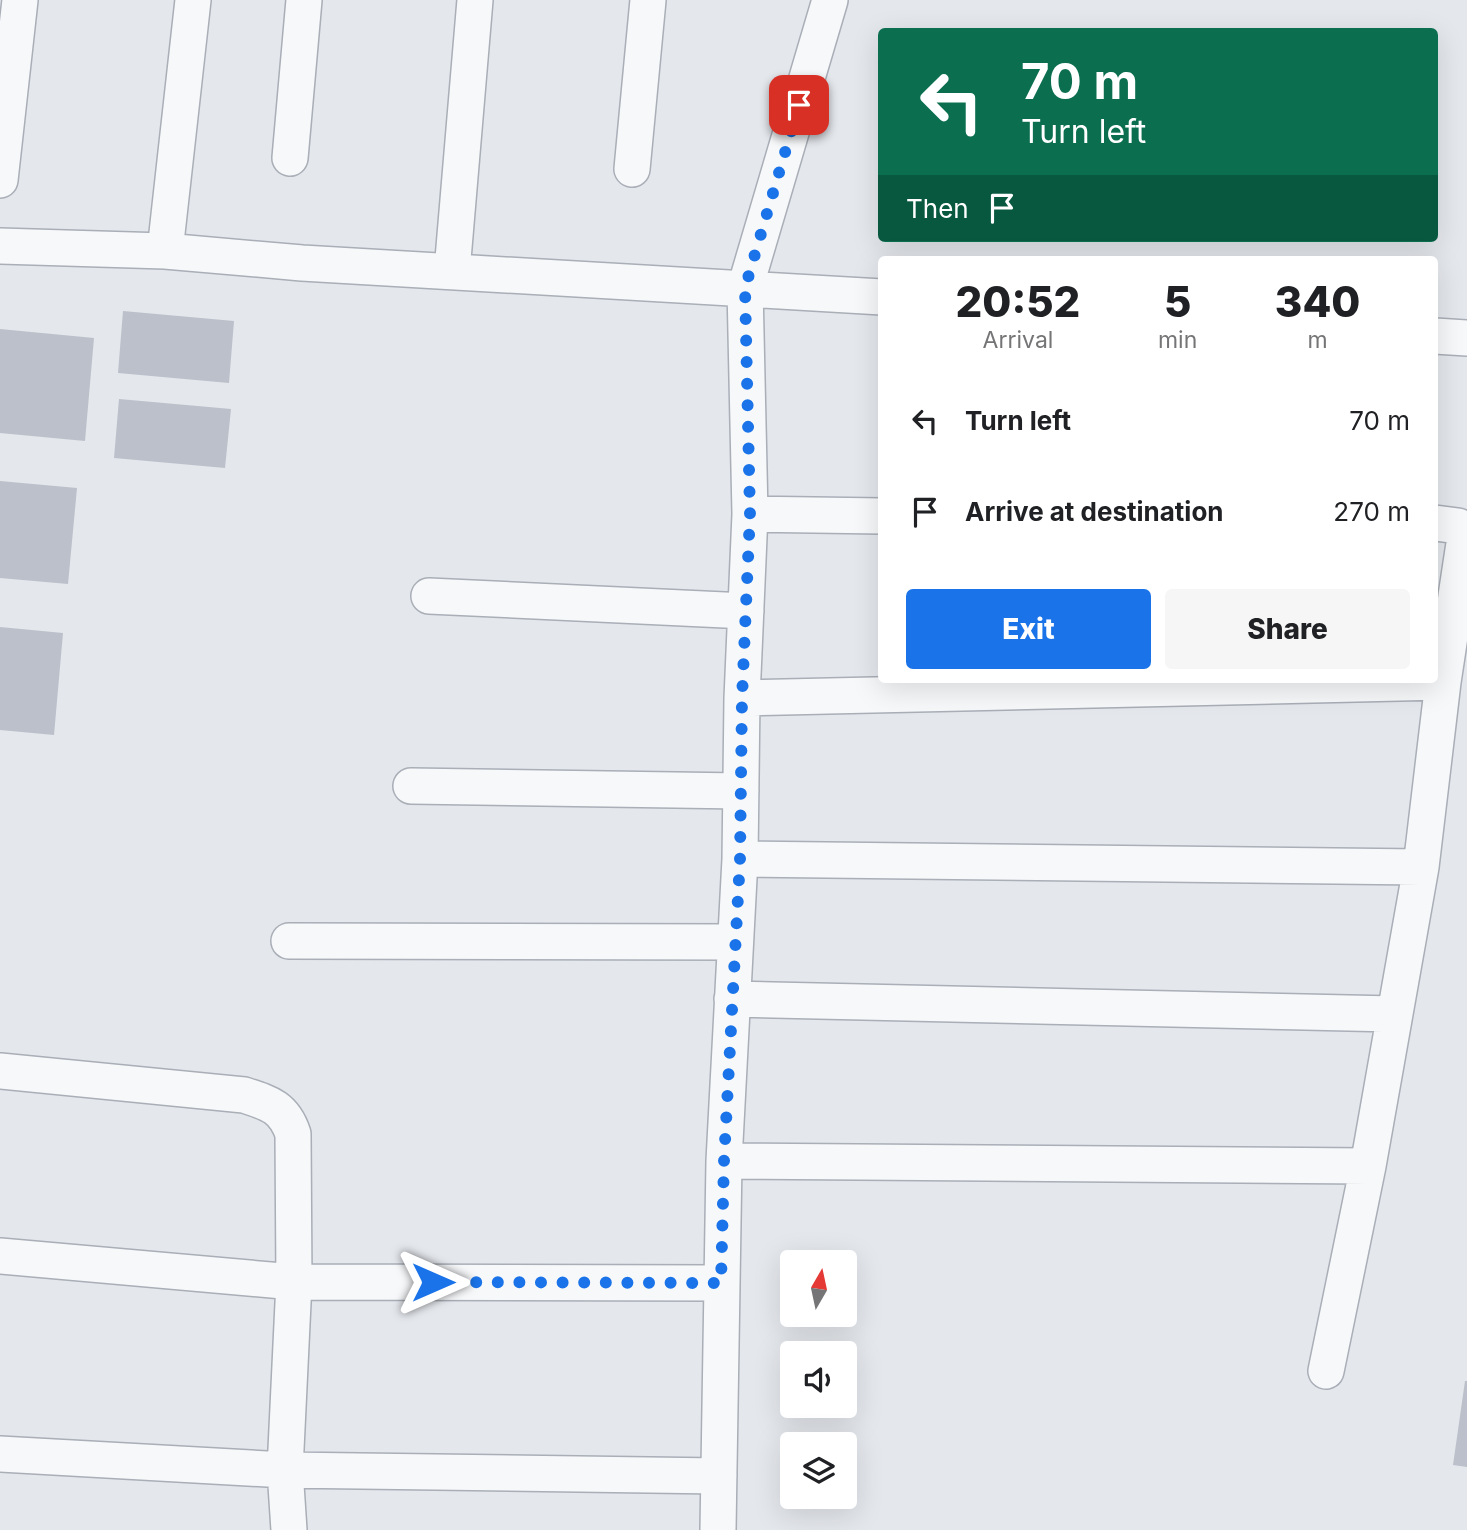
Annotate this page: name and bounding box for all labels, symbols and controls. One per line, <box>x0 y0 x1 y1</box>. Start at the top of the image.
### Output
text: 70 m <box>1021 52 1138 111</box>
icon: left <box>906 56 997 147</box>
pin <box>769 75 829 135</box>
icon: arrive <box>780 86 818 124</box>
text: Turn left <box>1021 112 1146 151</box>
icon: arrive <box>983 189 1021 227</box>
text: Then <box>906 193 969 224</box>
text: 20:52 <box>956 276 1080 327</box>
text: 5 <box>1164 276 1191 327</box>
text: 340 <box>1275 276 1360 327</box>
text: Arrival <box>983 326 1053 354</box>
text: min <box>1158 326 1197 354</box>
text: m <box>1308 326 1328 354</box>
icon: left <box>906 402 944 440</box>
text: Turn left <box>965 405 1071 436</box>
text: 70 m <box>1349 405 1410 436</box>
icon: arrive <box>906 493 944 531</box>
text: Arrive at destination <box>965 496 1224 527</box>
text: 270 m <box>1333 496 1410 527</box>
button: Exit <box>906 589 1151 669</box>
button: Share <box>1165 589 1410 669</box>
position arrow <box>396 1245 470 1319</box>
north arrow <box>780 1250 858 1326</box>
map controls <box>780 1250 857 1509</box>
button: sound <box>780 1341 857 1418</box>
button: layers <box>780 1432 857 1509</box>

